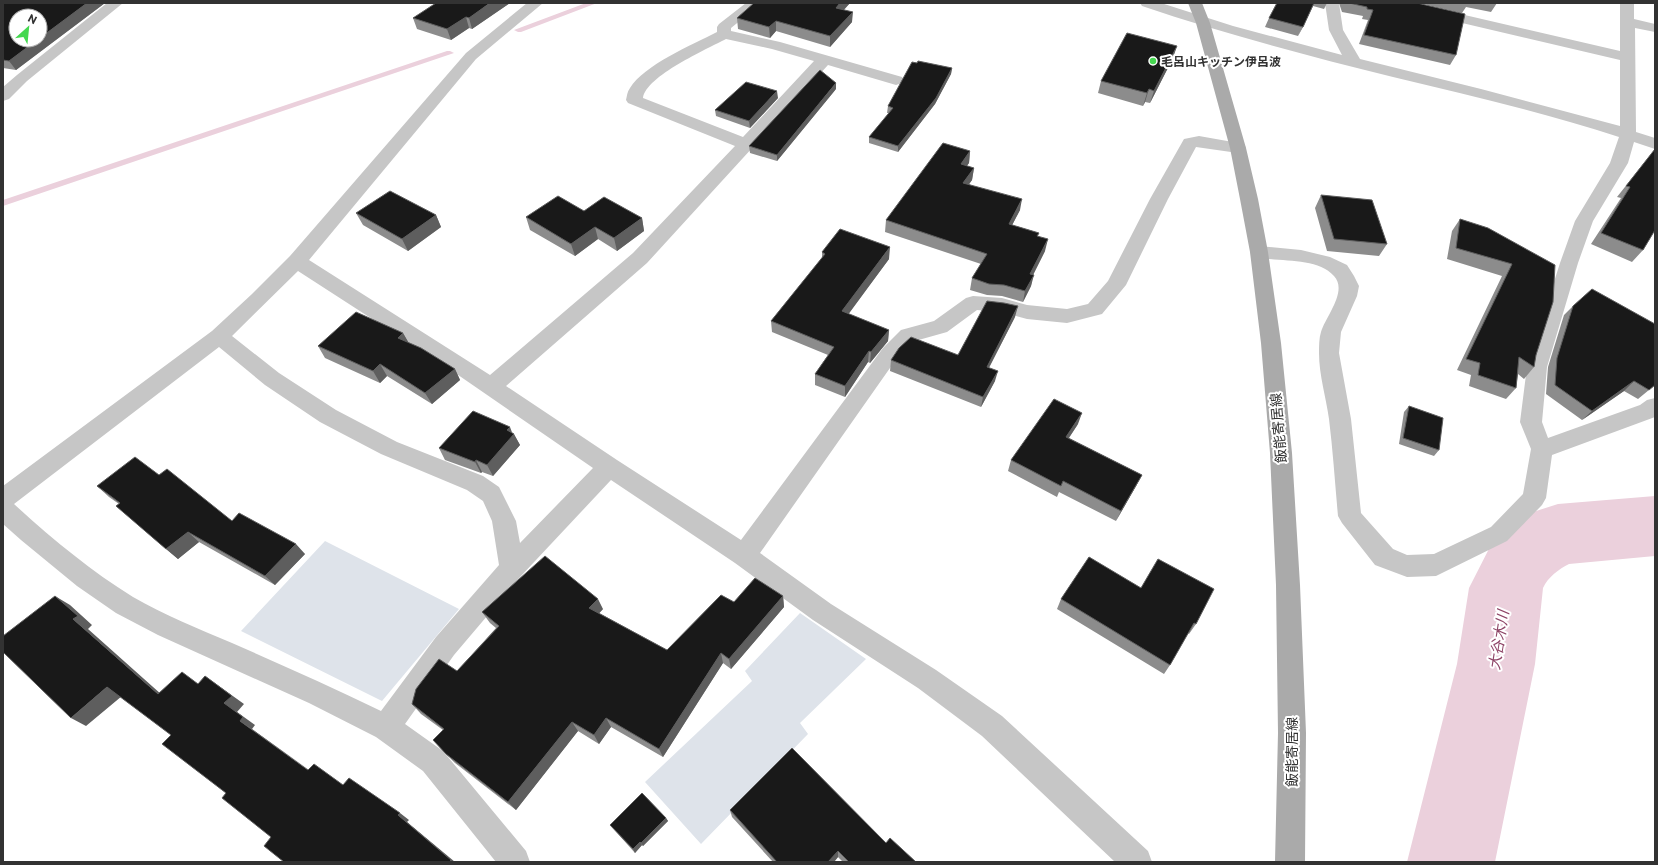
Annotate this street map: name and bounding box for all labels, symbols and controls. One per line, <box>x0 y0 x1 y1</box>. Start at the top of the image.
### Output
north arrow <box>8 8 48 48</box>
text: N <box>26 11 39 26</box>
place label: 毛呂山キッチン伊呂波 <box>1161 54 1281 68</box>
marker: 毛呂山キッチン伊呂波 <box>1148 56 1158 66</box>
street label: 飯能寄居線 <box>1266 392 1290 464</box>
water label: 大谷木川 <box>1484 607 1512 671</box>
street label: 飯能寄居線 <box>1283 717 1300 787</box>

